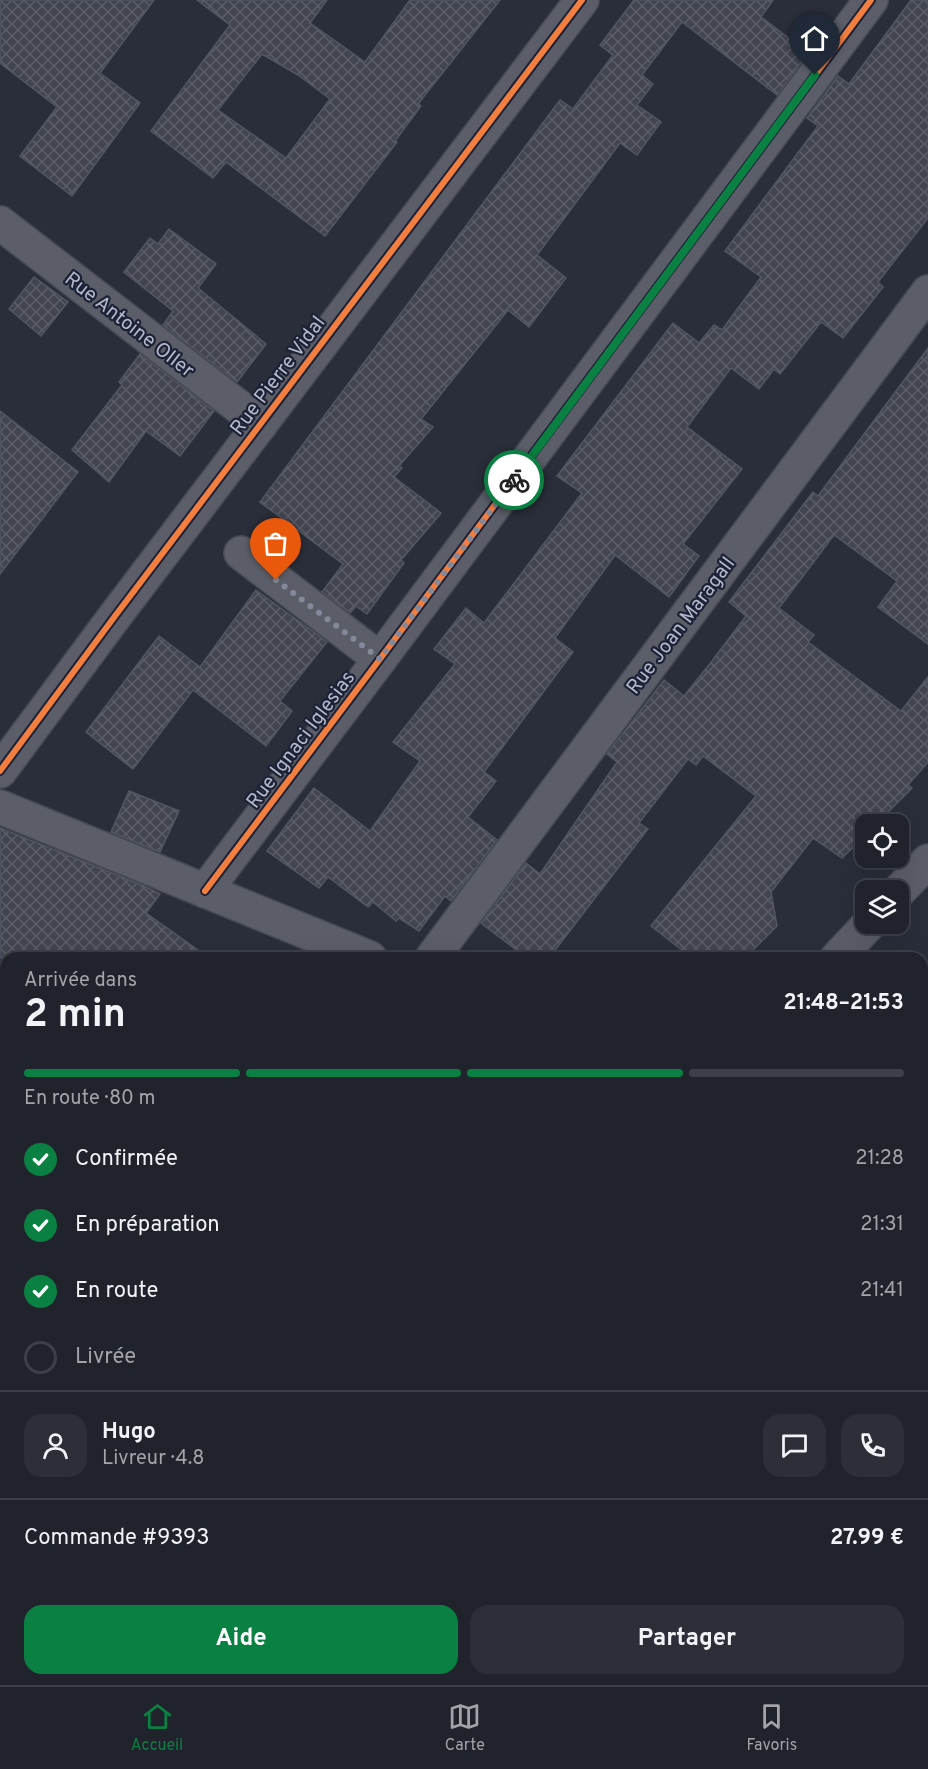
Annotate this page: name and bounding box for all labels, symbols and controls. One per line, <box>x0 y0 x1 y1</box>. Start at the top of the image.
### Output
pin <box>789 13 840 75</box>
icon: home <box>798 22 831 55</box>
street label: Rue Antoine Oller <box>59 267 199 385</box>
street label: Rue Pierre Vidal <box>225 311 332 441</box>
courier <box>484 450 544 510</box>
icon: bike <box>498 464 531 497</box>
pin <box>250 518 301 580</box>
icon: bag <box>259 527 292 560</box>
street label: Rue Joan Maragall <box>621 552 742 700</box>
street label: Rue Ignaci Iglesias <box>241 666 362 814</box>
map controls <box>855 814 909 934</box>
button: locate <box>855 814 909 868</box>
button: layers <box>855 880 909 934</box>
text: Arrivée dans <box>24 968 137 994</box>
text: 21:48–21:53 <box>783 990 904 1017</box>
text: 2 min <box>24 992 126 1041</box>
text: En route · 80 m <box>24 1086 156 1112</box>
icon: check <box>24 1143 57 1176</box>
text: Confirmée <box>75 1146 178 1173</box>
text: 21:28 <box>855 1146 904 1172</box>
icon: check <box>24 1209 57 1242</box>
text: En préparation <box>75 1212 220 1239</box>
text: 21:31 <box>860 1212 904 1238</box>
icon: check <box>24 1275 57 1308</box>
text: En route <box>75 1278 158 1305</box>
text: 21:41 <box>860 1278 904 1304</box>
text: Livrée <box>75 1344 136 1371</box>
button: person <box>24 1414 87 1477</box>
button: chat <box>763 1414 826 1477</box>
button: phone <box>841 1414 904 1477</box>
text: Hugo <box>102 1419 156 1446</box>
text: Livreur · 4.8 <box>102 1446 204 1472</box>
text: Commande #9393 <box>24 1525 209 1552</box>
text: 27.99 € <box>830 1525 904 1552</box>
button: Aide <box>24 1605 458 1674</box>
button: Partager <box>470 1605 904 1674</box>
tab: Accueil <box>131 1700 183 1756</box>
tab: Carte <box>445 1700 485 1756</box>
tab: Favoris <box>746 1700 797 1756</box>

